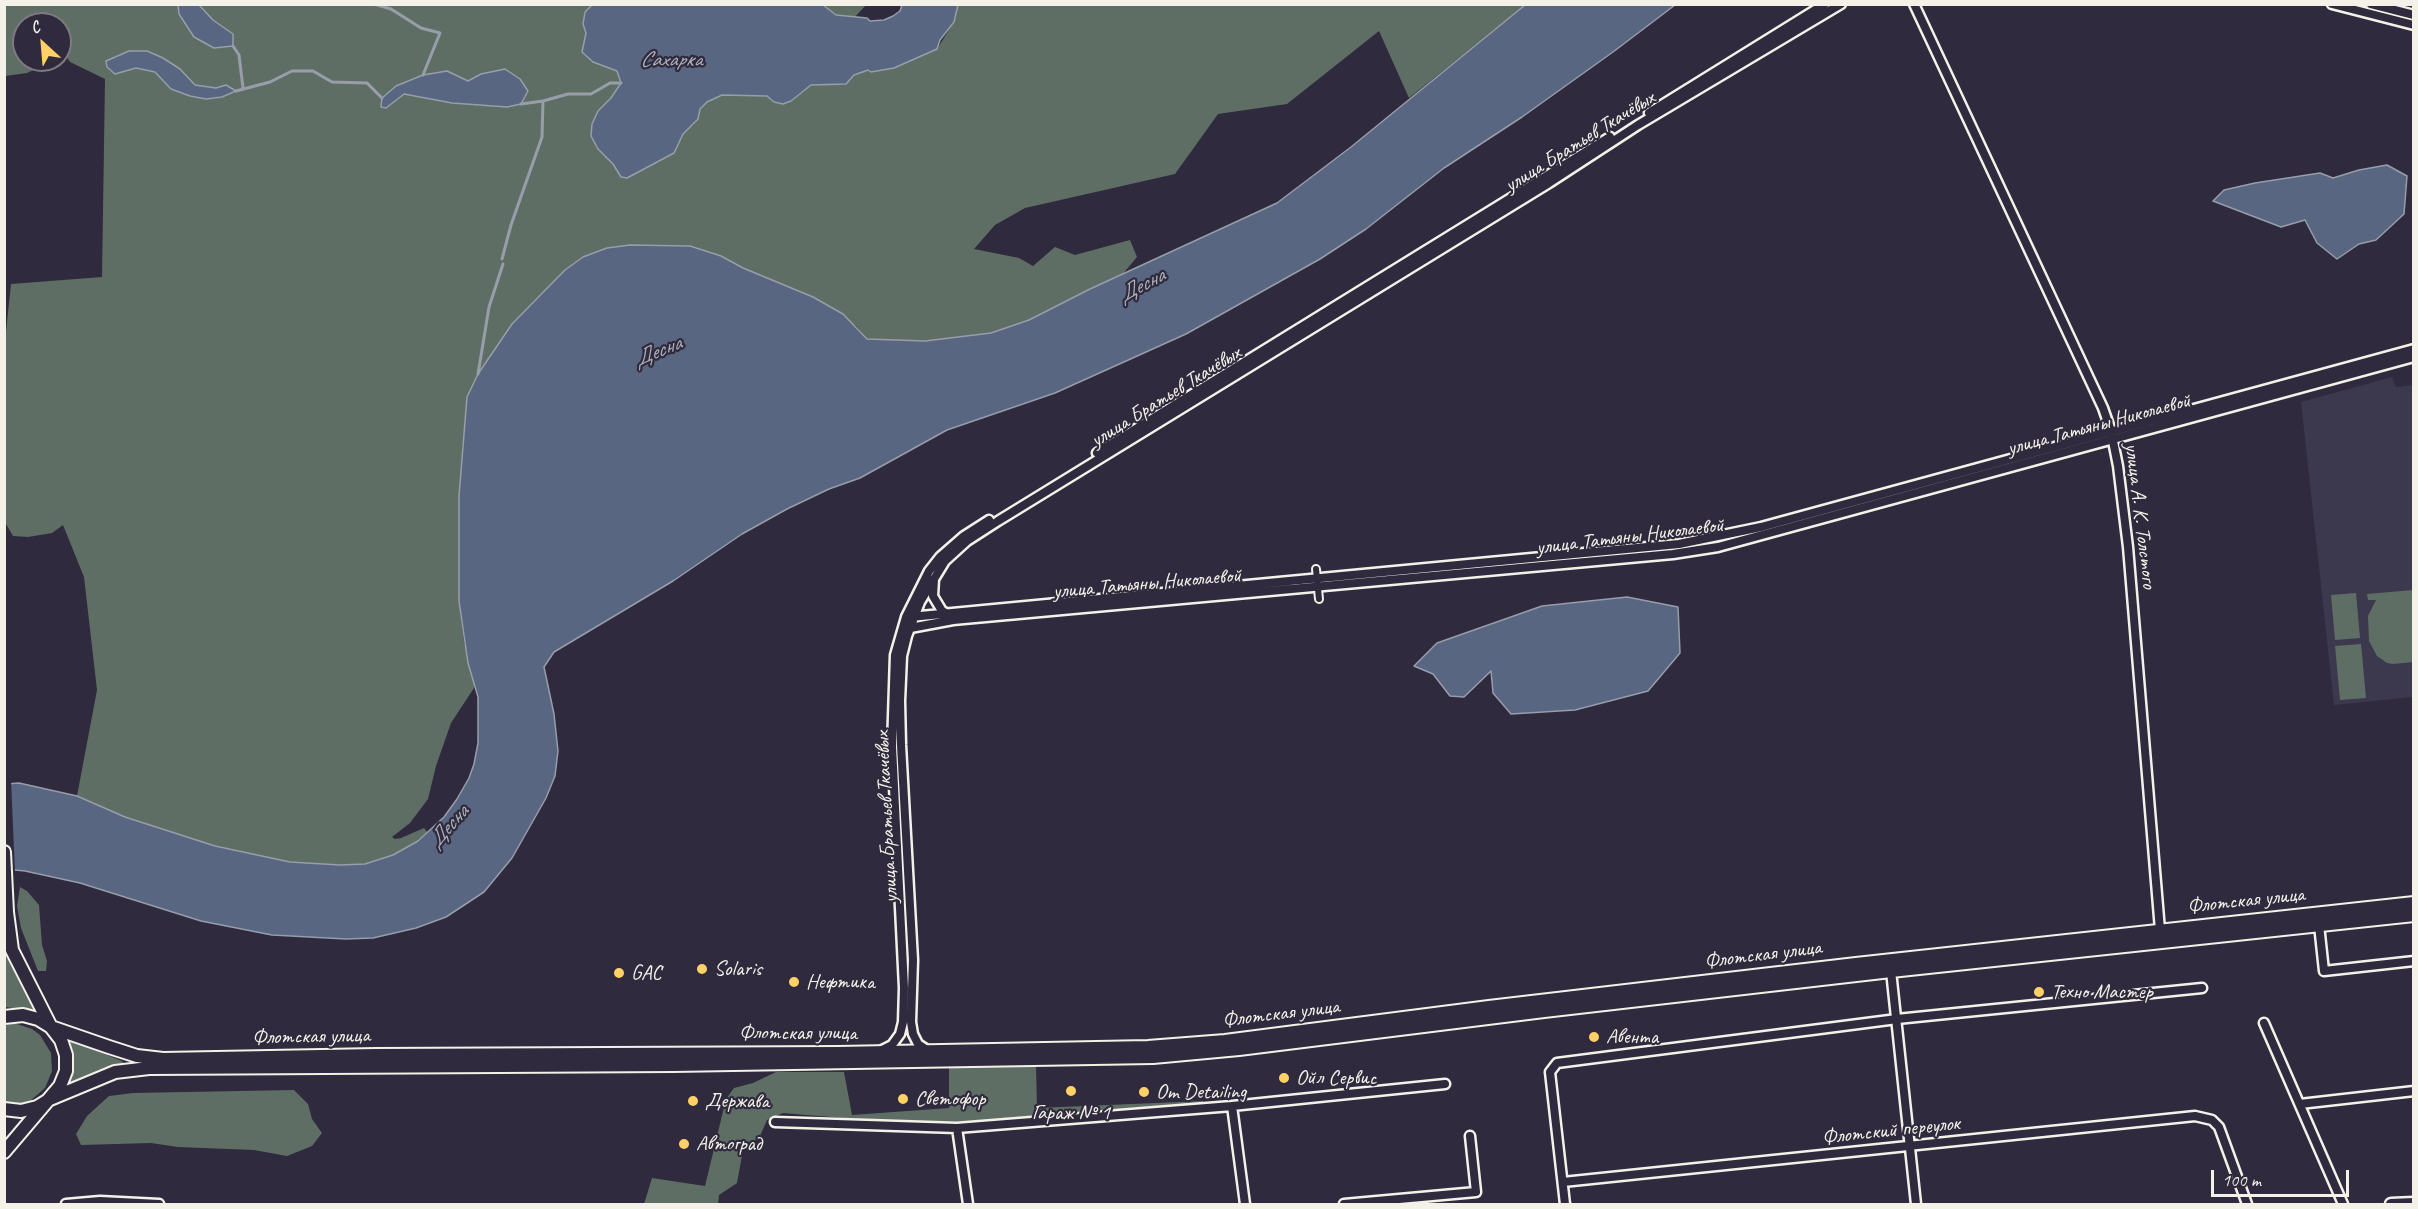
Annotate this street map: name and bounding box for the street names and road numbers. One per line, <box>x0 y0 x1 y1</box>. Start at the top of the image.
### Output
street label: улица Братьев Ткачёвых <box>1500 86 1660 198</box>
street label: улица Братьев Ткачёвых <box>1086 341 1246 453</box>
street label: улица Татьяны Николаевой <box>2005 388 2193 462</box>
street label: улица А. К. Толстого <box>2119 442 2161 590</box>
street label: улица Татьяны Николаевой <box>1535 513 1725 561</box>
street label: улица Татьяны Николаевой <box>1052 563 1242 605</box>
street label: улица Братьев Ткачёвых <box>870 730 904 904</box>
street label: Флотская улица <box>2186 882 2306 920</box>
street label: Флотская улица <box>1703 935 1823 975</box>
street label: Флотская улица <box>1221 994 1341 1034</box>
street label: Флотская улица <box>739 1020 857 1046</box>
street label: Флотская улица <box>252 1023 370 1051</box>
street label: Флотский переулок <box>1821 1111 1961 1151</box>

